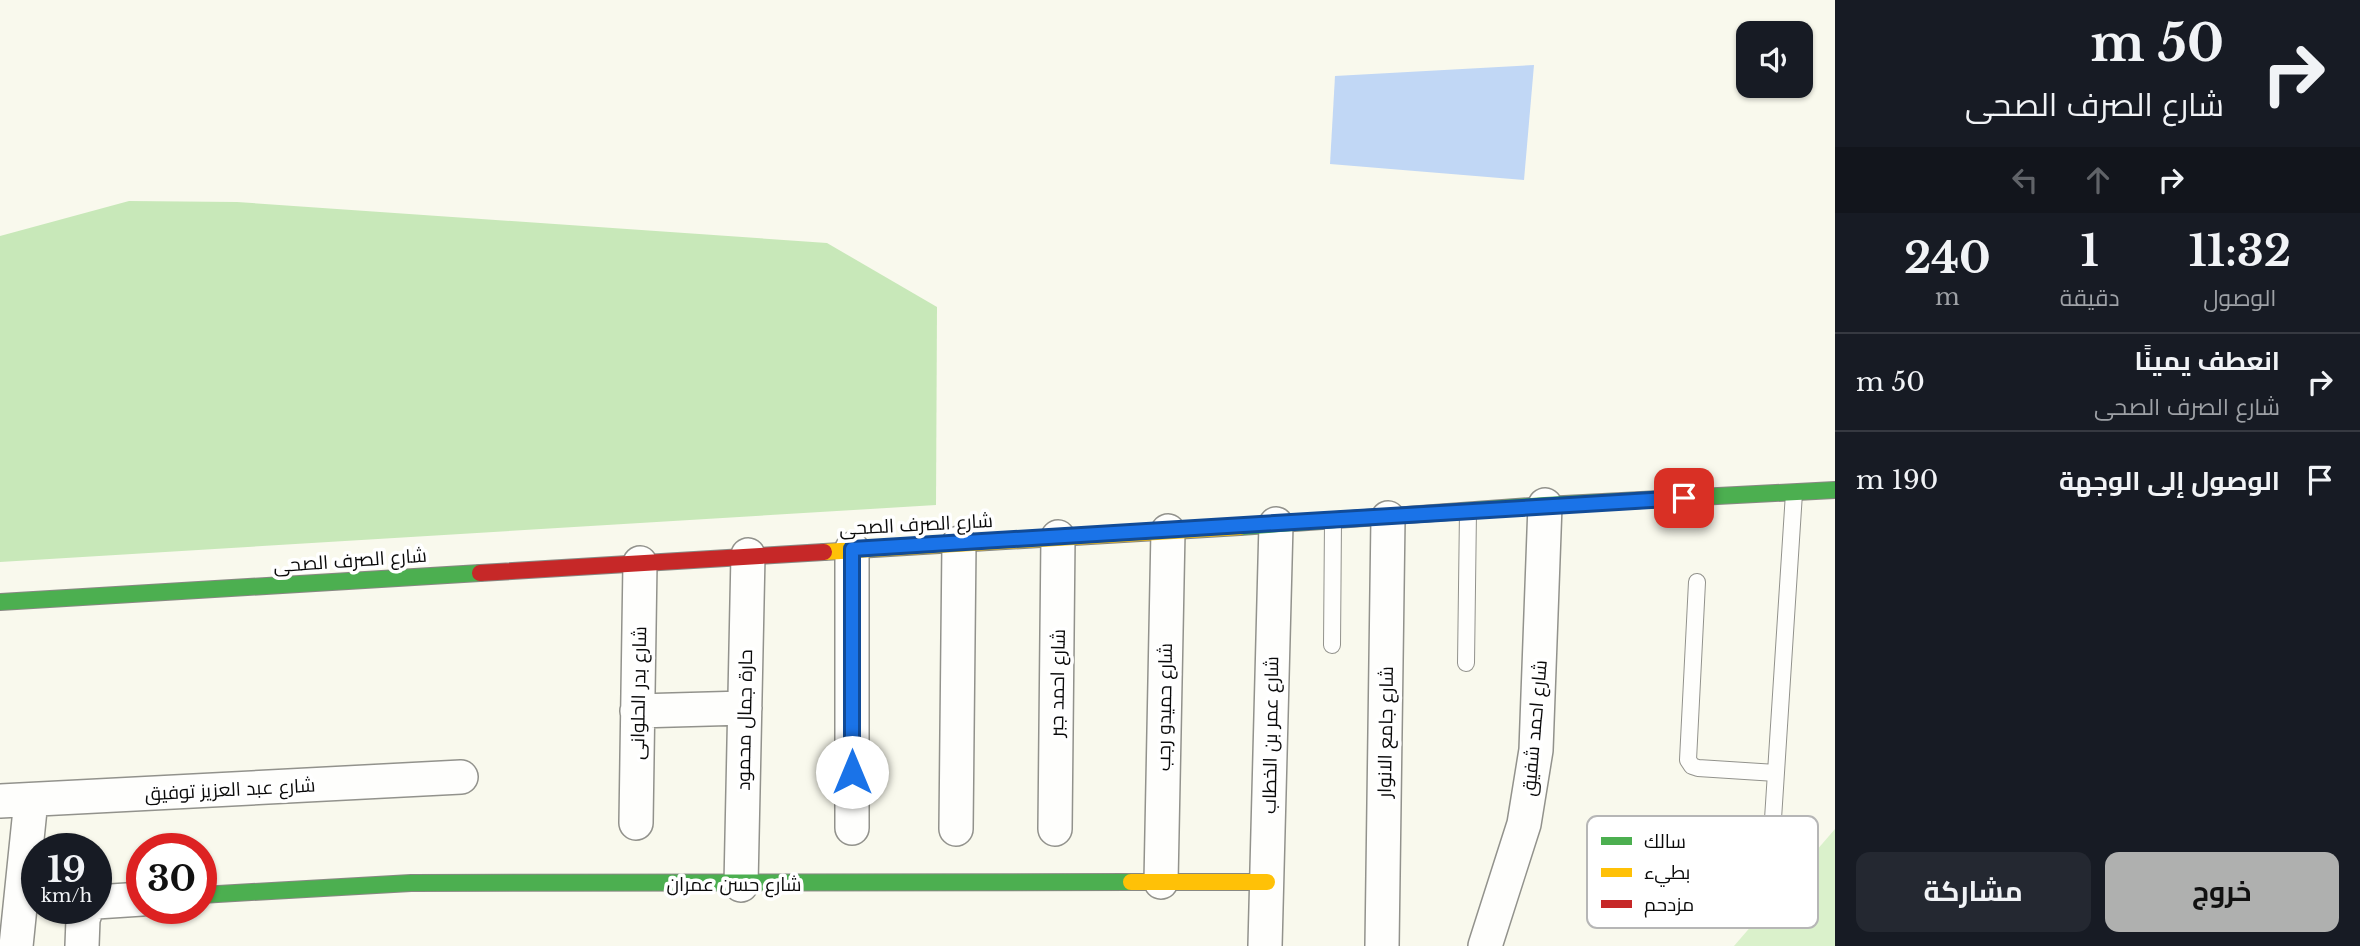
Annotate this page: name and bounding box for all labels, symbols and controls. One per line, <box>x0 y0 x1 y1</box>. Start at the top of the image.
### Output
text: 50 m <box>2091 13 2224 74</box>
map controls <box>1736 21 1813 98</box>
button: sound <box>1736 21 1813 98</box>
icon: right <box>2248 28 2339 119</box>
text: شارع الصرف الصحى <box>1965 85 2224 125</box>
icon: left <box>2006 161 2044 199</box>
icon: ahead <box>2079 161 2117 199</box>
icon: right <box>2152 161 2190 199</box>
text: 1 <box>2080 225 2099 277</box>
text: 11:32 <box>2188 225 2291 277</box>
text: 240 <box>1904 232 1991 284</box>
text: m <box>1935 283 1960 311</box>
text: دقيقة <box>2060 284 2120 312</box>
text: الوصول <box>2203 284 2276 312</box>
text: انعطف يمينًا <box>2134 345 2280 377</box>
icon: right <box>2301 363 2339 401</box>
text: 50 m <box>1856 366 1925 398</box>
text: شارع الصرف الصحى <box>2094 393 2280 421</box>
icon: arrive <box>2301 461 2339 499</box>
text: 190 m <box>1856 464 1938 496</box>
text: الوصول إلى الوجهة <box>2059 465 2280 497</box>
pin <box>1654 468 1714 528</box>
icon: arrive <box>1665 479 1703 517</box>
street label: شارع الصرف الصحى <box>839 509 993 542</box>
street label: شارع الصرف الصحى <box>273 544 428 579</box>
street label: شارع بدر الحلوانى <box>626 626 653 760</box>
street label: شارع احمد جبر <box>1045 629 1072 738</box>
street label: شارع حميدو رجب <box>1152 643 1179 771</box>
street label: حارة جمال محمود <box>732 649 757 791</box>
street label: شارع عمر بن الخطاب <box>1258 656 1285 814</box>
street label: شارع احمد شفيق <box>1517 659 1554 797</box>
street label: شارع جامع الانوار <box>1373 666 1400 799</box>
position arrow <box>815 735 889 809</box>
street label: شارع عبد العزيز توفيق <box>144 774 316 807</box>
legend <box>1587 816 1818 928</box>
text: سالك <box>1644 830 1686 853</box>
speed limit sign: 30 <box>126 833 217 924</box>
text: 19 <box>47 848 86 891</box>
button: مشاركة <box>1856 852 2091 932</box>
button: خروج <box>2105 852 2339 932</box>
text: بطيء <box>1644 861 1690 887</box>
street label: شارع حسن عمران <box>666 873 802 898</box>
text: km/h <box>41 885 92 907</box>
text: مزدحم <box>1644 893 1694 918</box>

